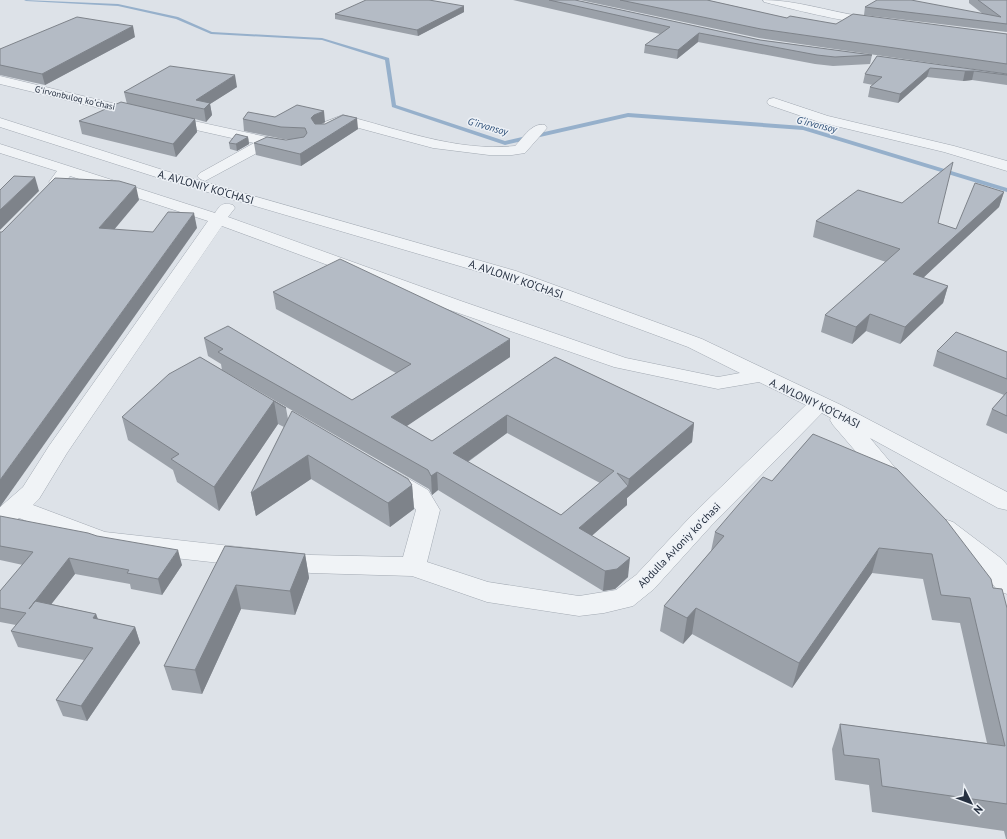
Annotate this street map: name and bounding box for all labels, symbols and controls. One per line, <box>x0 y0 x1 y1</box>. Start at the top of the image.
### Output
street label: Gʻirvonbuloq koʻchasi <box>34 83 116 112</box>
water label: G‘irvonsoy <box>795 113 839 136</box>
water label: G‘irvonsoy <box>466 115 510 139</box>
street label: A. AVLONIY KO‘CHASI <box>156 167 256 207</box>
street label: A. AVLONIY KO‘CHASI <box>467 256 565 302</box>
street label: A. AVLONIY KO‘CHASI <box>767 375 863 431</box>
street label: Abdulla Avloniy koʻchasi <box>635 499 723 591</box>
north arrow <box>951 783 991 823</box>
text: N <box>971 802 986 817</box>

